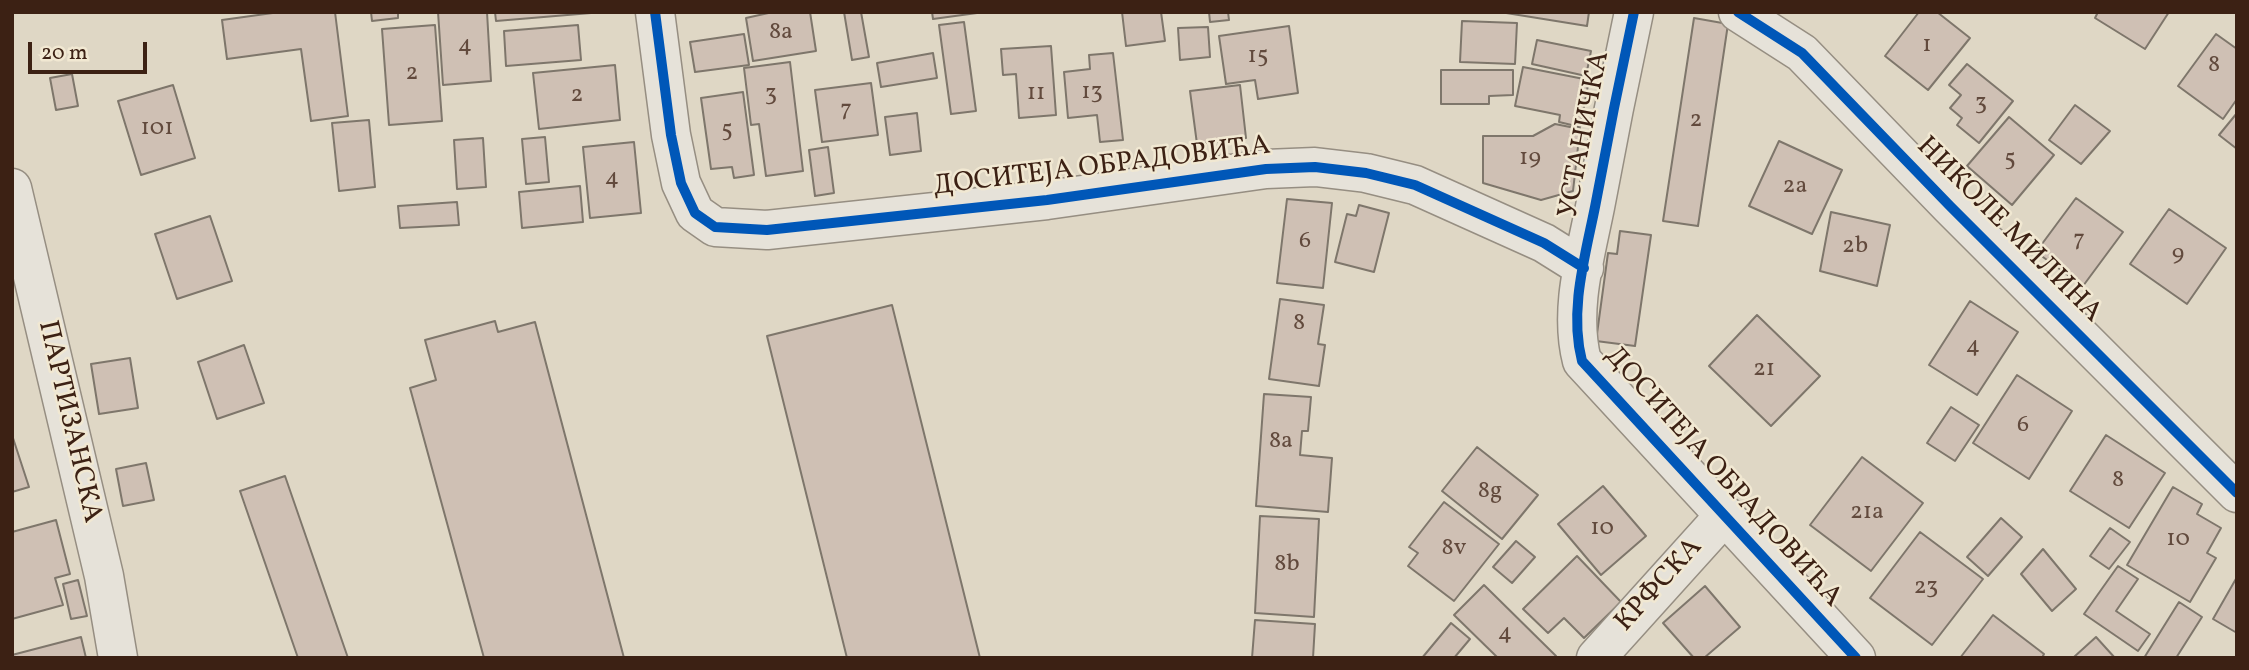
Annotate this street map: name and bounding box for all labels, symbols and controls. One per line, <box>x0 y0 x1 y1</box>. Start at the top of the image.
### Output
house number: 8a <box>769 20 793 48</box>
scale bar <box>32 28 150 72</box>
house number: 4 <box>458 33 472 61</box>
house number: 1 <box>1922 33 1932 61</box>
text: 20 m <box>41 39 87 68</box>
house number: 15 <box>1248 44 1268 72</box>
street label: УСТАНИЧКА <box>1553 49 1619 221</box>
house number: 8 <box>2208 53 2220 81</box>
house number: 2 <box>406 61 418 89</box>
house number: 13 <box>1081 80 1103 108</box>
house number: 11 <box>1027 81 1045 109</box>
house number: 3 <box>765 82 777 110</box>
house number: 2 <box>571 83 583 111</box>
house number: 3 <box>1975 91 1987 119</box>
house number: 7 <box>840 98 852 126</box>
house number: 2 <box>1690 108 1702 136</box>
house number: 101 <box>140 116 174 144</box>
house number: 5 <box>721 118 733 146</box>
street label: ДОСИТЕЈА ОБРАДОВИЋА <box>932 131 1272 205</box>
street label: НИКОЛЕ МИЛИНА <box>1908 131 2108 331</box>
house number: 19 <box>1519 146 1541 174</box>
house number: 5 <box>2004 147 2016 175</box>
house number: 4 <box>605 166 619 194</box>
house number: 2a <box>1783 174 1807 202</box>
house number: 7 <box>2073 228 2085 256</box>
house number: 6 <box>1299 229 1311 257</box>
house number: 2b <box>1842 234 1868 262</box>
house number: 9 <box>2172 242 2184 270</box>
house number: 8 <box>1293 311 1305 339</box>
street label: ПАРТИЗАНСКА <box>28 318 108 526</box>
house number: 4 <box>1966 334 1980 362</box>
street label: ДОСИТЕЈА ОБРАДОВИЋА <box>1596 341 1848 615</box>
house number: 21 <box>1753 357 1775 385</box>
house number: 6 <box>2017 413 2029 441</box>
house number: 8a <box>1269 429 1293 457</box>
house number: 8 <box>2112 468 2124 496</box>
house number: 8g <box>1478 479 1502 507</box>
house number: 21a <box>1850 500 1884 528</box>
house number: 10 <box>1590 516 1614 544</box>
house number: 10 <box>2166 527 2190 555</box>
street label: КРФСКА <box>1609 532 1711 640</box>
house number: 8v <box>1442 536 1466 564</box>
house number: 8b <box>1274 552 1300 580</box>
house number: 23 <box>1914 575 1938 603</box>
house number: 4 <box>1498 621 1512 649</box>

